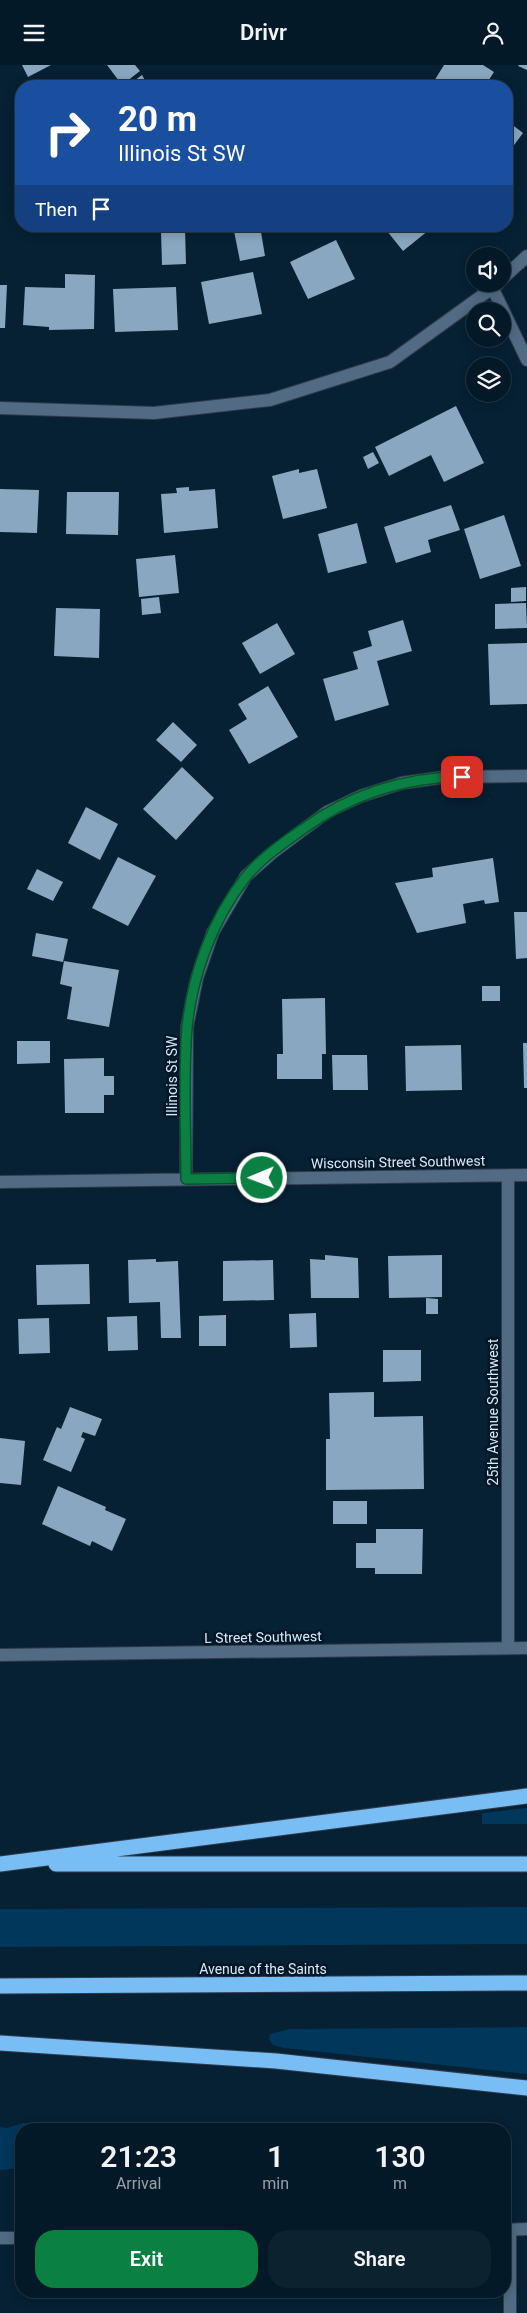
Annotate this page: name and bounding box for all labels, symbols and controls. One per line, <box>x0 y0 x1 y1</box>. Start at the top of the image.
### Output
icon: menu <box>20 19 48 47</box>
icon: person <box>479 19 507 47</box>
text: Drivr <box>240 20 287 45</box>
text: 20 m <box>118 99 197 140</box>
icon: right <box>35 100 100 165</box>
text: Illinois St SW <box>118 141 245 166</box>
icon: arrive <box>87 195 115 223</box>
text: Then <box>35 198 77 221</box>
map controls <box>466 247 511 402</box>
button: sound <box>466 247 511 292</box>
button: search <box>466 302 511 347</box>
button: layers <box>466 357 511 402</box>
pin <box>441 756 483 798</box>
icon: arrive <box>448 763 476 791</box>
street label: Illinois St SW <box>164 1035 180 1116</box>
position arrow <box>235 1151 287 1203</box>
street label: Wisconsin Street Southwest <box>311 1152 486 1172</box>
street label: 25th Avenue Southwest <box>485 1338 501 1485</box>
street label: L Street Southwest <box>204 1628 322 1646</box>
street label: Avenue of the Saints <box>199 1961 327 1977</box>
text: 21:23 <box>100 2139 177 2174</box>
text: 1 <box>267 2139 284 2174</box>
text: 130 <box>374 2139 426 2174</box>
text: Arrival <box>116 2174 161 2193</box>
text: min <box>262 2174 289 2193</box>
text: m <box>393 2174 407 2193</box>
button: Exit <box>35 2230 258 2288</box>
button: Share <box>268 2230 491 2288</box>

